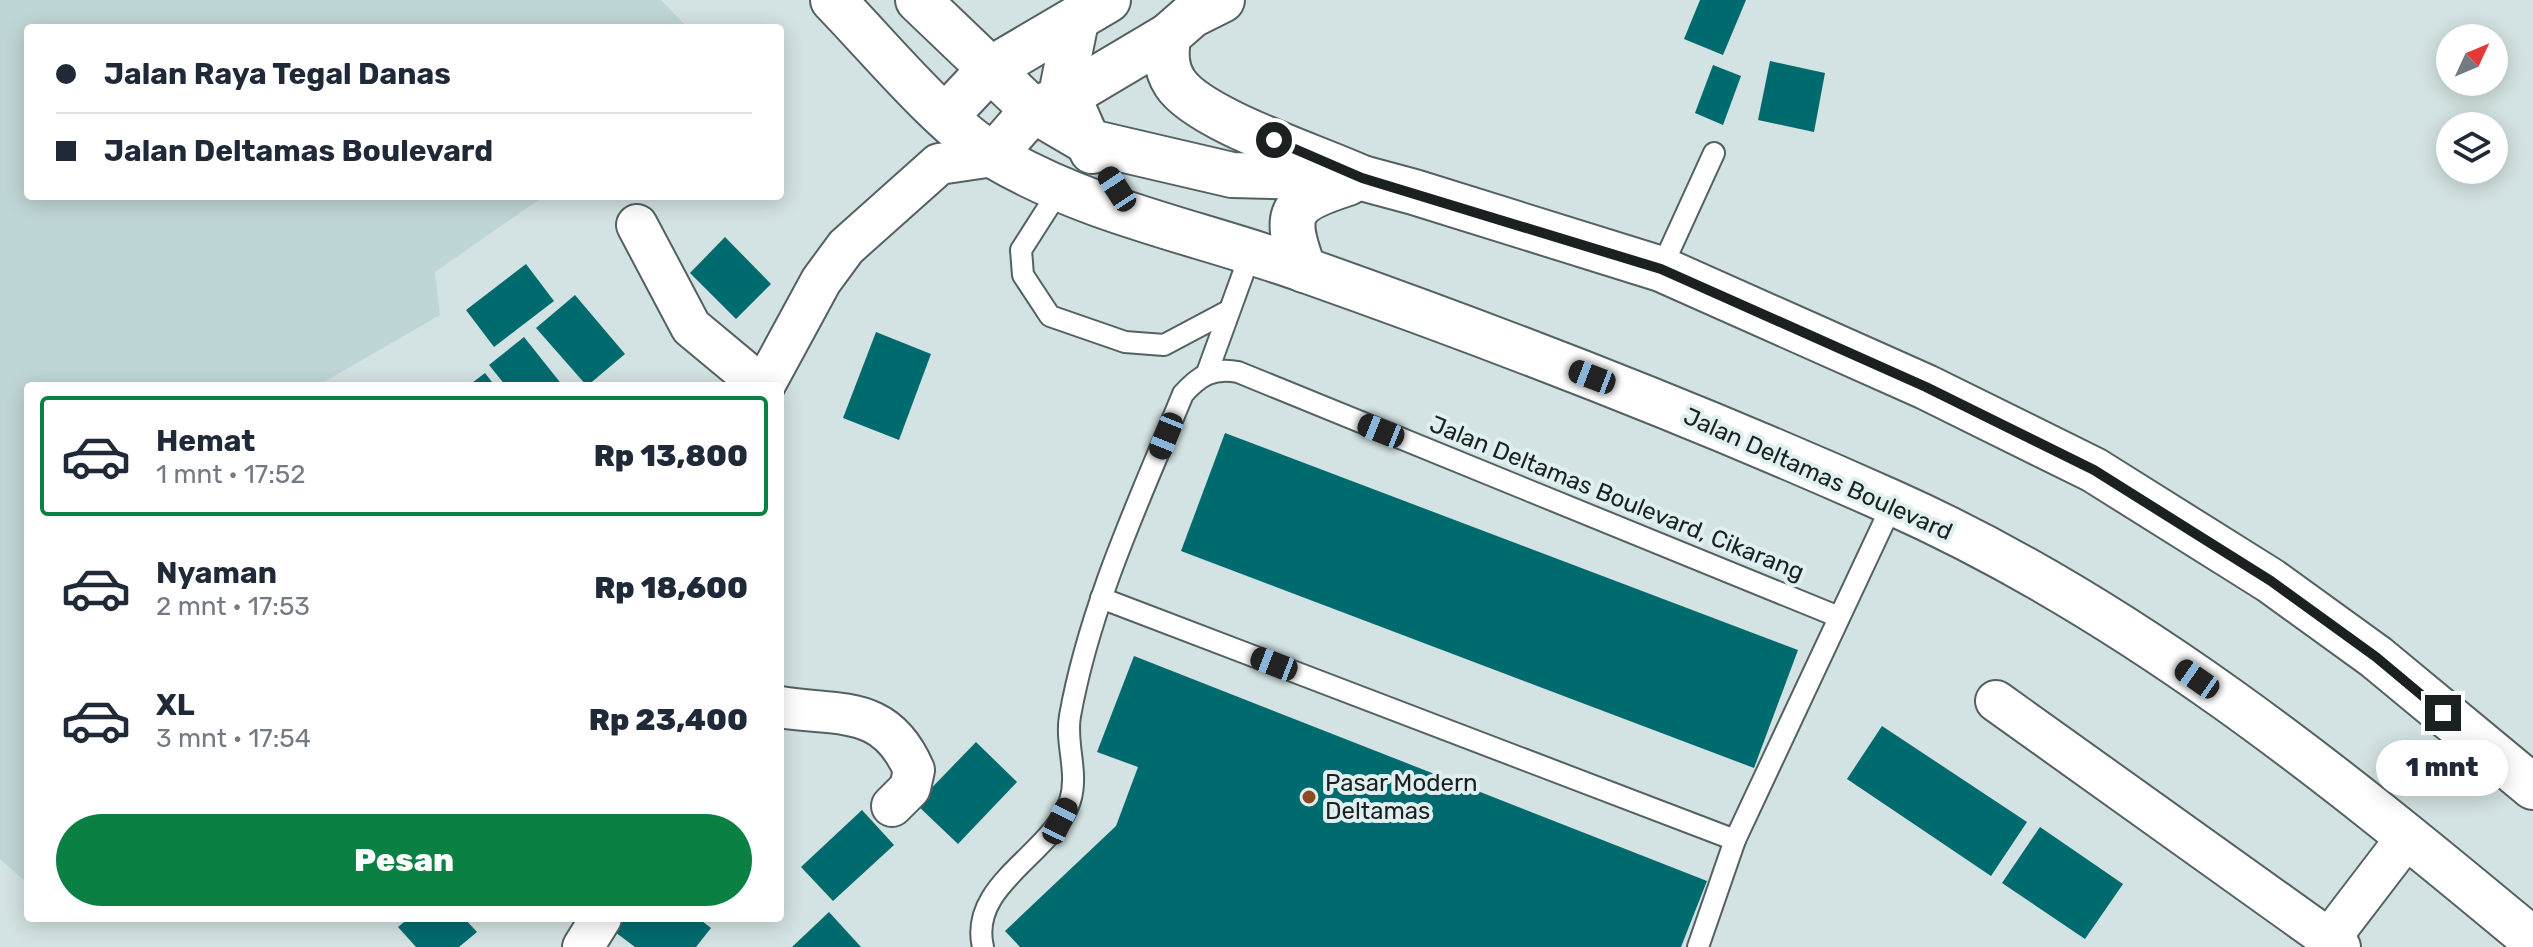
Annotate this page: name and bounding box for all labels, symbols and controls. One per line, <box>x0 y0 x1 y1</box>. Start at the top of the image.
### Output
north arrow <box>2436 24 2508 96</box>
map controls <box>2436 24 2508 184</box>
text: Jalan Raya Tegal Danas <box>104 56 451 92</box>
button: layers <box>2436 112 2508 184</box>
route start <box>1256 122 1292 158</box>
text: Jalan Deltamas Boulevard <box>104 133 493 169</box>
car <box>1094 162 1140 216</box>
car <box>1565 357 1619 397</box>
street label: Jalan Deltamas Boulevard <box>1679 402 1957 546</box>
car <box>1146 409 1186 463</box>
street label: Jalan Deltamas Boulevard, Cikarang <box>1426 410 1808 586</box>
car <box>1354 411 1408 451</box>
icon: car <box>60 420 132 492</box>
text: Hemat <box>156 423 255 459</box>
text: Rp 13,800 <box>594 438 748 474</box>
text: 1 mnt · 17:52 <box>156 459 306 490</box>
icon: car <box>60 552 132 624</box>
text: Nyaman <box>156 555 277 591</box>
text: Rp 18,600 <box>594 570 748 606</box>
text: 2 mnt · 17:53 <box>156 591 310 622</box>
car <box>1247 644 1301 684</box>
car <box>2170 655 2224 703</box>
icon: car <box>60 684 132 756</box>
text: XL <box>156 687 195 723</box>
route end <box>2425 695 2461 731</box>
text: Rp 23,400 <box>589 702 748 738</box>
text: 3 mnt · 17:54 <box>156 723 311 754</box>
callout: 1 mnt <box>2377 741 2509 797</box>
text: 1 mnt <box>2406 752 2479 783</box>
place label: Pasar Modern Deltamas <box>1325 769 1478 825</box>
marker: Pasar Modern Deltamas <box>1300 788 1318 806</box>
car <box>1039 794 1081 848</box>
button: Pesan <box>56 814 752 906</box>

